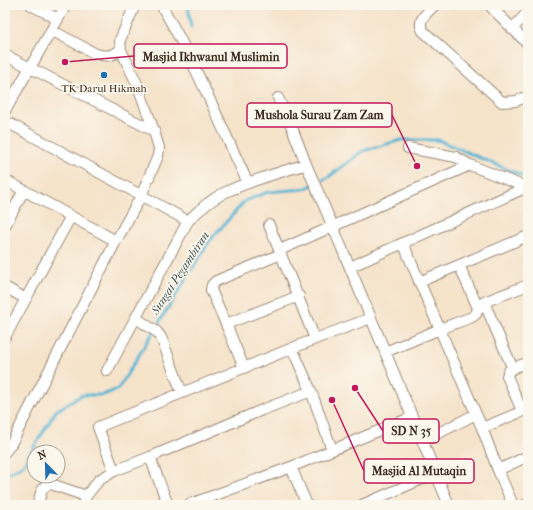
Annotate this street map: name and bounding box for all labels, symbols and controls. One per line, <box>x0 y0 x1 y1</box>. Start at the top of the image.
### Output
callout: Masjid Ikhwanul Muslimin <box>134 44 287 68</box>
text: Masjid Ikhwanul Muslimin <box>141 50 281 64</box>
marker: TK Darul Hikmah <box>99 70 109 80</box>
place label: TK Darul Hikmah <box>61 82 148 95</box>
callout: Mushola Surau Zam Zam <box>247 103 392 127</box>
text: Mushola Surau Zam Zam <box>254 108 384 122</box>
water label: Sungai Pegambiran <box>147 229 212 318</box>
callout: SD N 35 <box>383 419 439 443</box>
text: SD N 35 <box>391 424 432 439</box>
north arrow <box>26 444 66 484</box>
text: N <box>36 447 49 463</box>
callout: Masjid Al Mutaqin <box>364 459 474 483</box>
text: Masjid Al Mutaqin <box>371 464 467 479</box>

